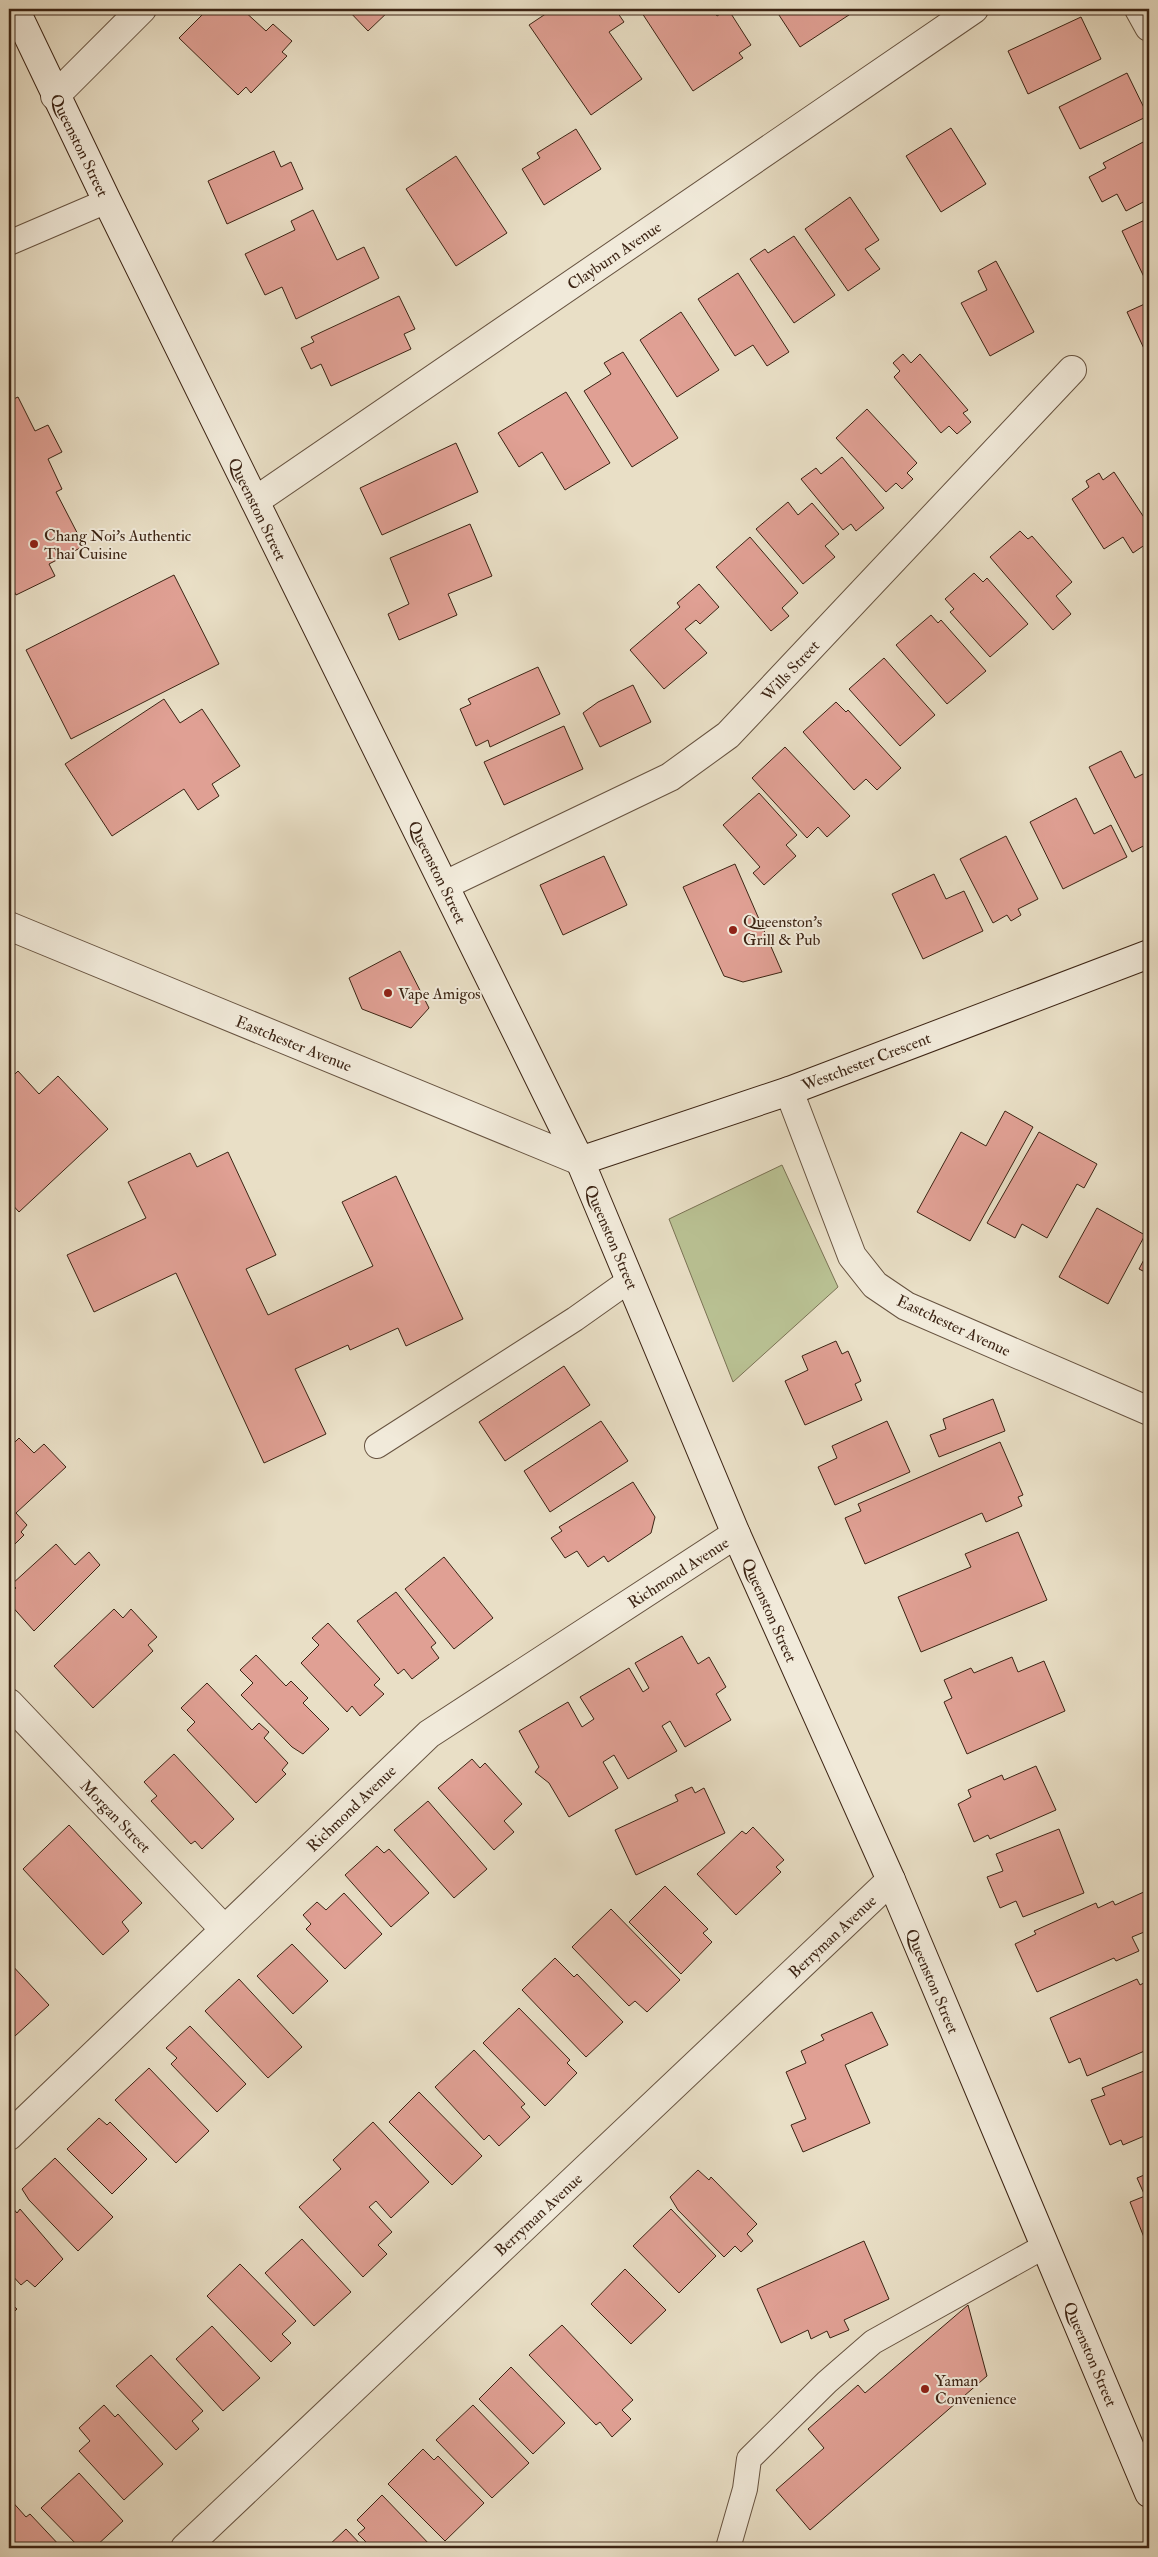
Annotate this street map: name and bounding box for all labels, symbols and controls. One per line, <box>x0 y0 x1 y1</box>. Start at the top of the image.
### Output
street label: Queenston Street <box>46 91 113 200</box>
street label: Clayburn Avenue <box>564 217 666 295</box>
street label: Queenston Street <box>224 455 291 564</box>
place label: Chang Noi's Authentic Thai Cuisine <box>44 526 192 564</box>
marker: Chang Noi's Authentic Thai Cuisine <box>28 538 40 550</box>
street label: Wills Street <box>757 636 824 706</box>
street label: Queenston Street <box>404 818 471 927</box>
place label: Queenston's Grill & Pub <box>743 912 822 950</box>
marker: Queenston's Grill & Pub <box>727 924 739 936</box>
place label: Vape Amigos <box>398 984 481 1005</box>
marker: Vape Amigos <box>382 987 394 999</box>
street label: Eastchester Avenue <box>233 1012 355 1076</box>
street label: Westchester Crescent <box>798 1028 934 1096</box>
street label: Queenston Street <box>580 1182 642 1293</box>
street label: Eastchester Avenue <box>893 1291 1014 1361</box>
street label: Richmond Avenue <box>624 1533 733 1613</box>
street label: Queenston Street <box>737 1555 801 1666</box>
street label: Richmond Avenue <box>303 1761 401 1856</box>
street label: Morgan Street <box>76 1776 155 1857</box>
street label: Berryman Avenue <box>785 1891 881 1983</box>
street label: Queenston Street <box>901 1926 963 2037</box>
street label: Berryman Avenue <box>491 2169 587 2261</box>
street label: Queenston Street <box>1059 2299 1121 2410</box>
place label: Yaman Convenience <box>935 2371 1017 2409</box>
marker: Yaman Convenience <box>919 2383 931 2395</box>

